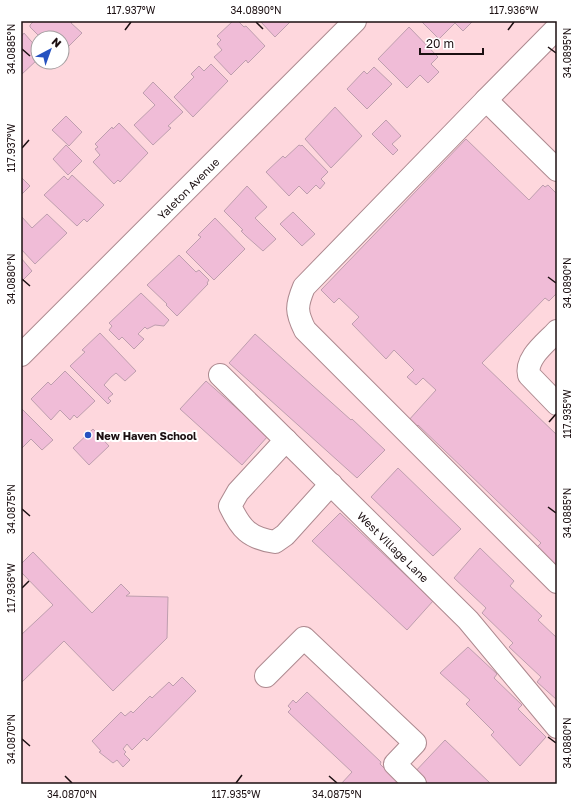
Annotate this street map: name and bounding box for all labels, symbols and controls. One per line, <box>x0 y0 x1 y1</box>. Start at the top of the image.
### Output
text: 117.937°W <box>107 4 156 16</box>
text: 34.0890°N <box>231 4 282 16</box>
text: 117.936°W <box>489 4 539 16</box>
text: 34.0885°N <box>5 24 17 74</box>
text: 34.0895°N <box>561 28 573 78</box>
north arrow <box>30 30 70 70</box>
scale bar <box>420 30 483 56</box>
text: N <box>49 34 64 50</box>
text: 20 m <box>426 36 454 51</box>
text: 117.937°W <box>5 123 17 172</box>
street label: Yaleton Avenue <box>154 155 221 222</box>
text: 34.0880°N <box>5 253 17 305</box>
text: 34.0890°N <box>561 258 573 309</box>
text: 117.935°W <box>561 389 573 439</box>
place label: New Haven School <box>96 429 197 442</box>
marker: New Haven School <box>83 430 93 440</box>
text: 34.0875°N <box>5 484 17 534</box>
text: 34.0885°N <box>561 488 573 538</box>
street label: West Village Lane <box>355 509 432 584</box>
text: 117.936°W <box>5 563 17 613</box>
text: 34.0870°N <box>5 714 17 764</box>
text: 34.0880°N <box>561 717 573 769</box>
text: 34.0870°N <box>47 788 97 800</box>
text: 117.935°W <box>211 788 261 800</box>
text: 34.0875°N <box>312 788 362 800</box>

